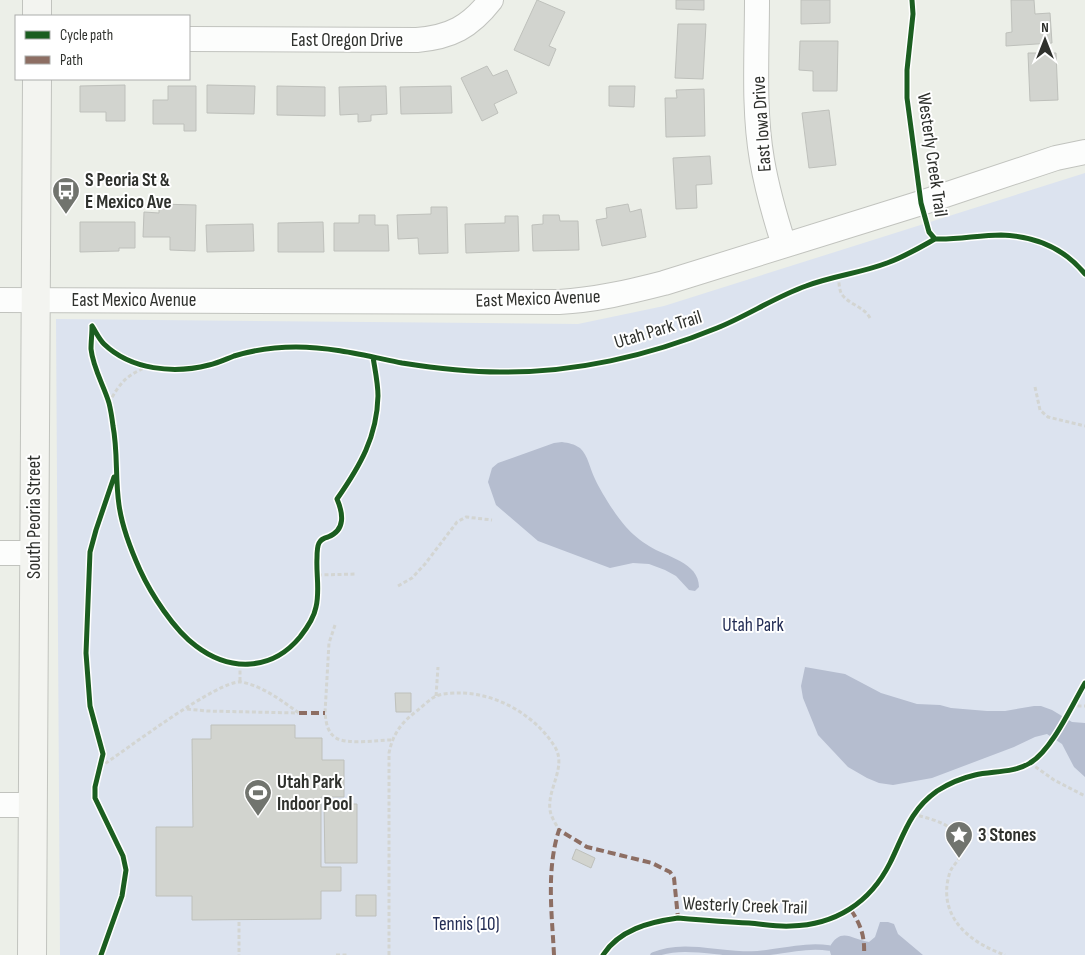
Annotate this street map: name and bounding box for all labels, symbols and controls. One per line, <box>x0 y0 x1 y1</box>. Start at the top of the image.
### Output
legend <box>15 15 190 80</box>
north arrow <box>1020 15 1070 65</box>
text: N <box>1041 19 1049 36</box>
text: Cycle path <box>60 26 113 45</box>
street label: East Oregon Drive <box>291 29 403 52</box>
text: Path <box>60 51 83 70</box>
street label: East Iowa Drive <box>747 75 777 173</box>
street label: Westerly Creek Trail <box>912 92 952 218</box>
place label: S Peoria St & E Mexico Ave <box>85 169 172 214</box>
bus stop icon: S Peoria St & E Mexico Ave <box>51 176 81 215</box>
street label: East Mexico Avenue <box>475 285 601 313</box>
street label: East Mexico Avenue <box>72 289 196 312</box>
street label: Utah Park Trail <box>611 306 705 354</box>
street label: South Peoria Street <box>23 455 46 579</box>
park label: Utah Park <box>722 614 784 637</box>
place label: Utah Park Indoor Pool <box>277 771 352 816</box>
sports icon: Utah Park Indoor Pool <box>243 778 273 817</box>
place icon: 3 Stones <box>944 820 974 859</box>
place label: 3 Stones <box>978 824 1036 847</box>
street label: Westerly Creek Trail <box>682 892 808 920</box>
park label: Tennis (10) <box>432 913 500 936</box>

